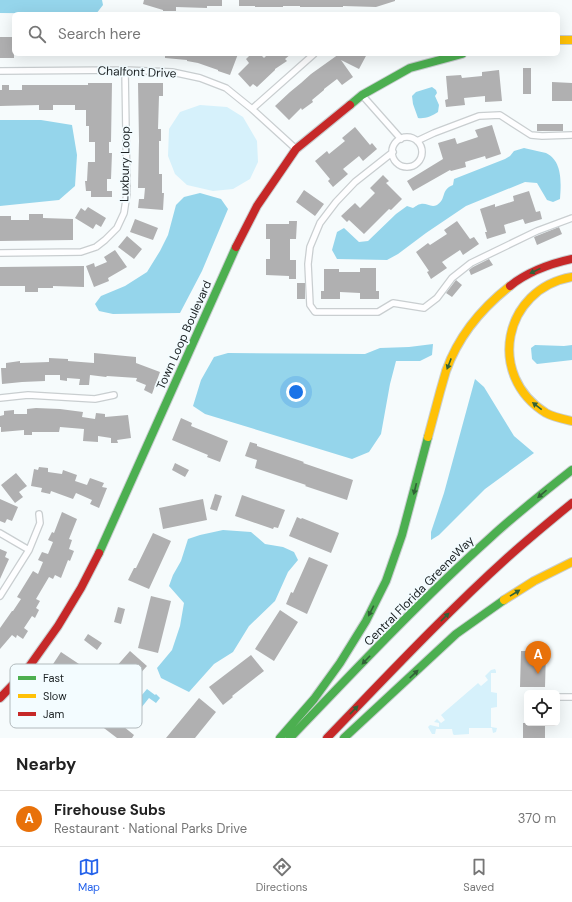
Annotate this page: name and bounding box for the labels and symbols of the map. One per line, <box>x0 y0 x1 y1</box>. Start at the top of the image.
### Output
street label: Chalfont Drive <box>97 63 177 81</box>
street label: Luxbury Loop <box>116 126 134 202</box>
one-way arrow <box>529 268 541 274</box>
street label: Town Loop Boulevard <box>153 278 215 392</box>
one-way arrow <box>445 358 451 370</box>
your location <box>286 382 306 402</box>
one-way arrow <box>531 402 542 410</box>
one-way arrow <box>412 484 418 496</box>
one-way arrow <box>536 489 547 498</box>
street label: Central Florida GreeneWay <box>361 532 478 649</box>
one-way arrow <box>510 589 521 597</box>
one-way arrow <box>368 606 374 617</box>
one-way arrow <box>440 612 450 622</box>
pin: A <box>525 641 551 674</box>
one-way arrow <box>361 655 371 665</box>
legend <box>10 664 142 728</box>
one-way arrow <box>409 669 419 678</box>
text: Fast <box>43 671 64 685</box>
text: Slow <box>43 689 67 703</box>
one-way arrow <box>349 705 359 715</box>
text: Jam <box>43 707 64 721</box>

